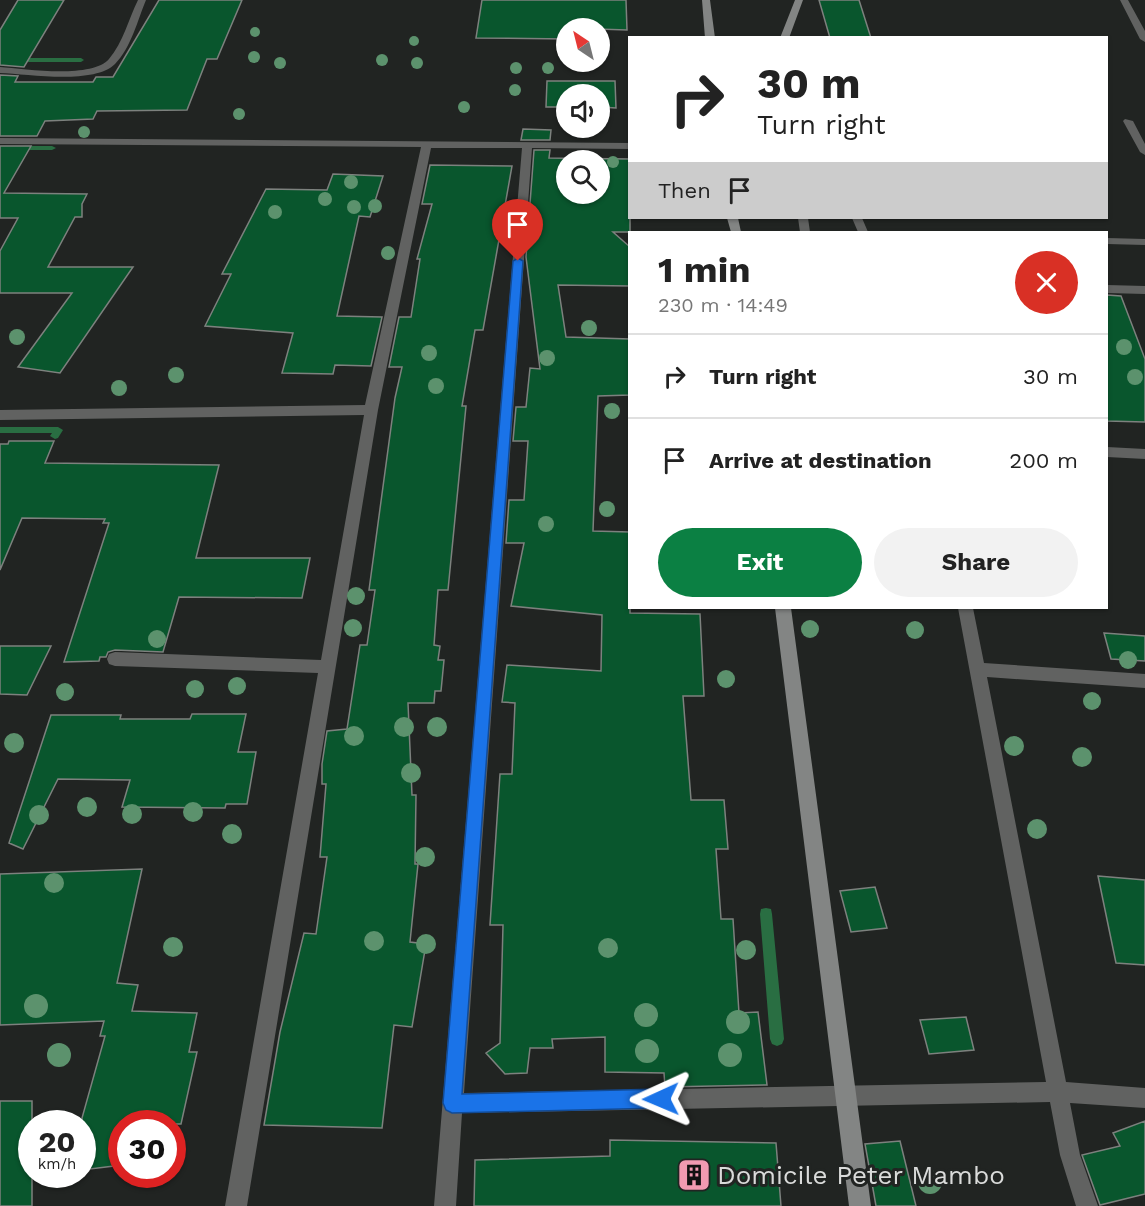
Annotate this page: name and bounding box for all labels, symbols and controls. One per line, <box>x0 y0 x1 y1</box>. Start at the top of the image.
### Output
north arrow <box>556 18 610 72</box>
map controls <box>556 18 610 204</box>
text: 30 m <box>757 59 861 108</box>
icon: right <box>658 60 736 138</box>
button: sound <box>556 84 610 138</box>
text: Turn right <box>757 109 886 141</box>
button: search <box>556 150 610 204</box>
icon: arrive <box>723 174 756 207</box>
text: Then <box>658 178 711 203</box>
pin <box>492 199 543 261</box>
icon: arrive <box>501 208 534 241</box>
text: 1 min <box>658 249 750 291</box>
button: close <box>1015 251 1078 314</box>
text: 230 m · 14:49 <box>658 293 788 317</box>
icon: right <box>658 360 691 393</box>
text: Turn right <box>709 364 816 389</box>
text: 30 m <box>1023 364 1078 389</box>
icon: arrive <box>658 444 691 477</box>
text: Arrive at destination <box>709 448 932 473</box>
text: 200 m <box>1009 448 1078 473</box>
button: Exit <box>658 528 862 597</box>
button: Share <box>874 528 1078 597</box>
position arrow <box>629 1067 693 1131</box>
speed limit sign: 30 <box>108 1110 186 1188</box>
text: 20 <box>38 1124 76 1159</box>
text: km/h <box>38 1155 76 1173</box>
building icon: Domicile Peter Mambo <box>676 1157 712 1193</box>
place label: Domicile Peter Mambo <box>717 1160 1005 1190</box>

